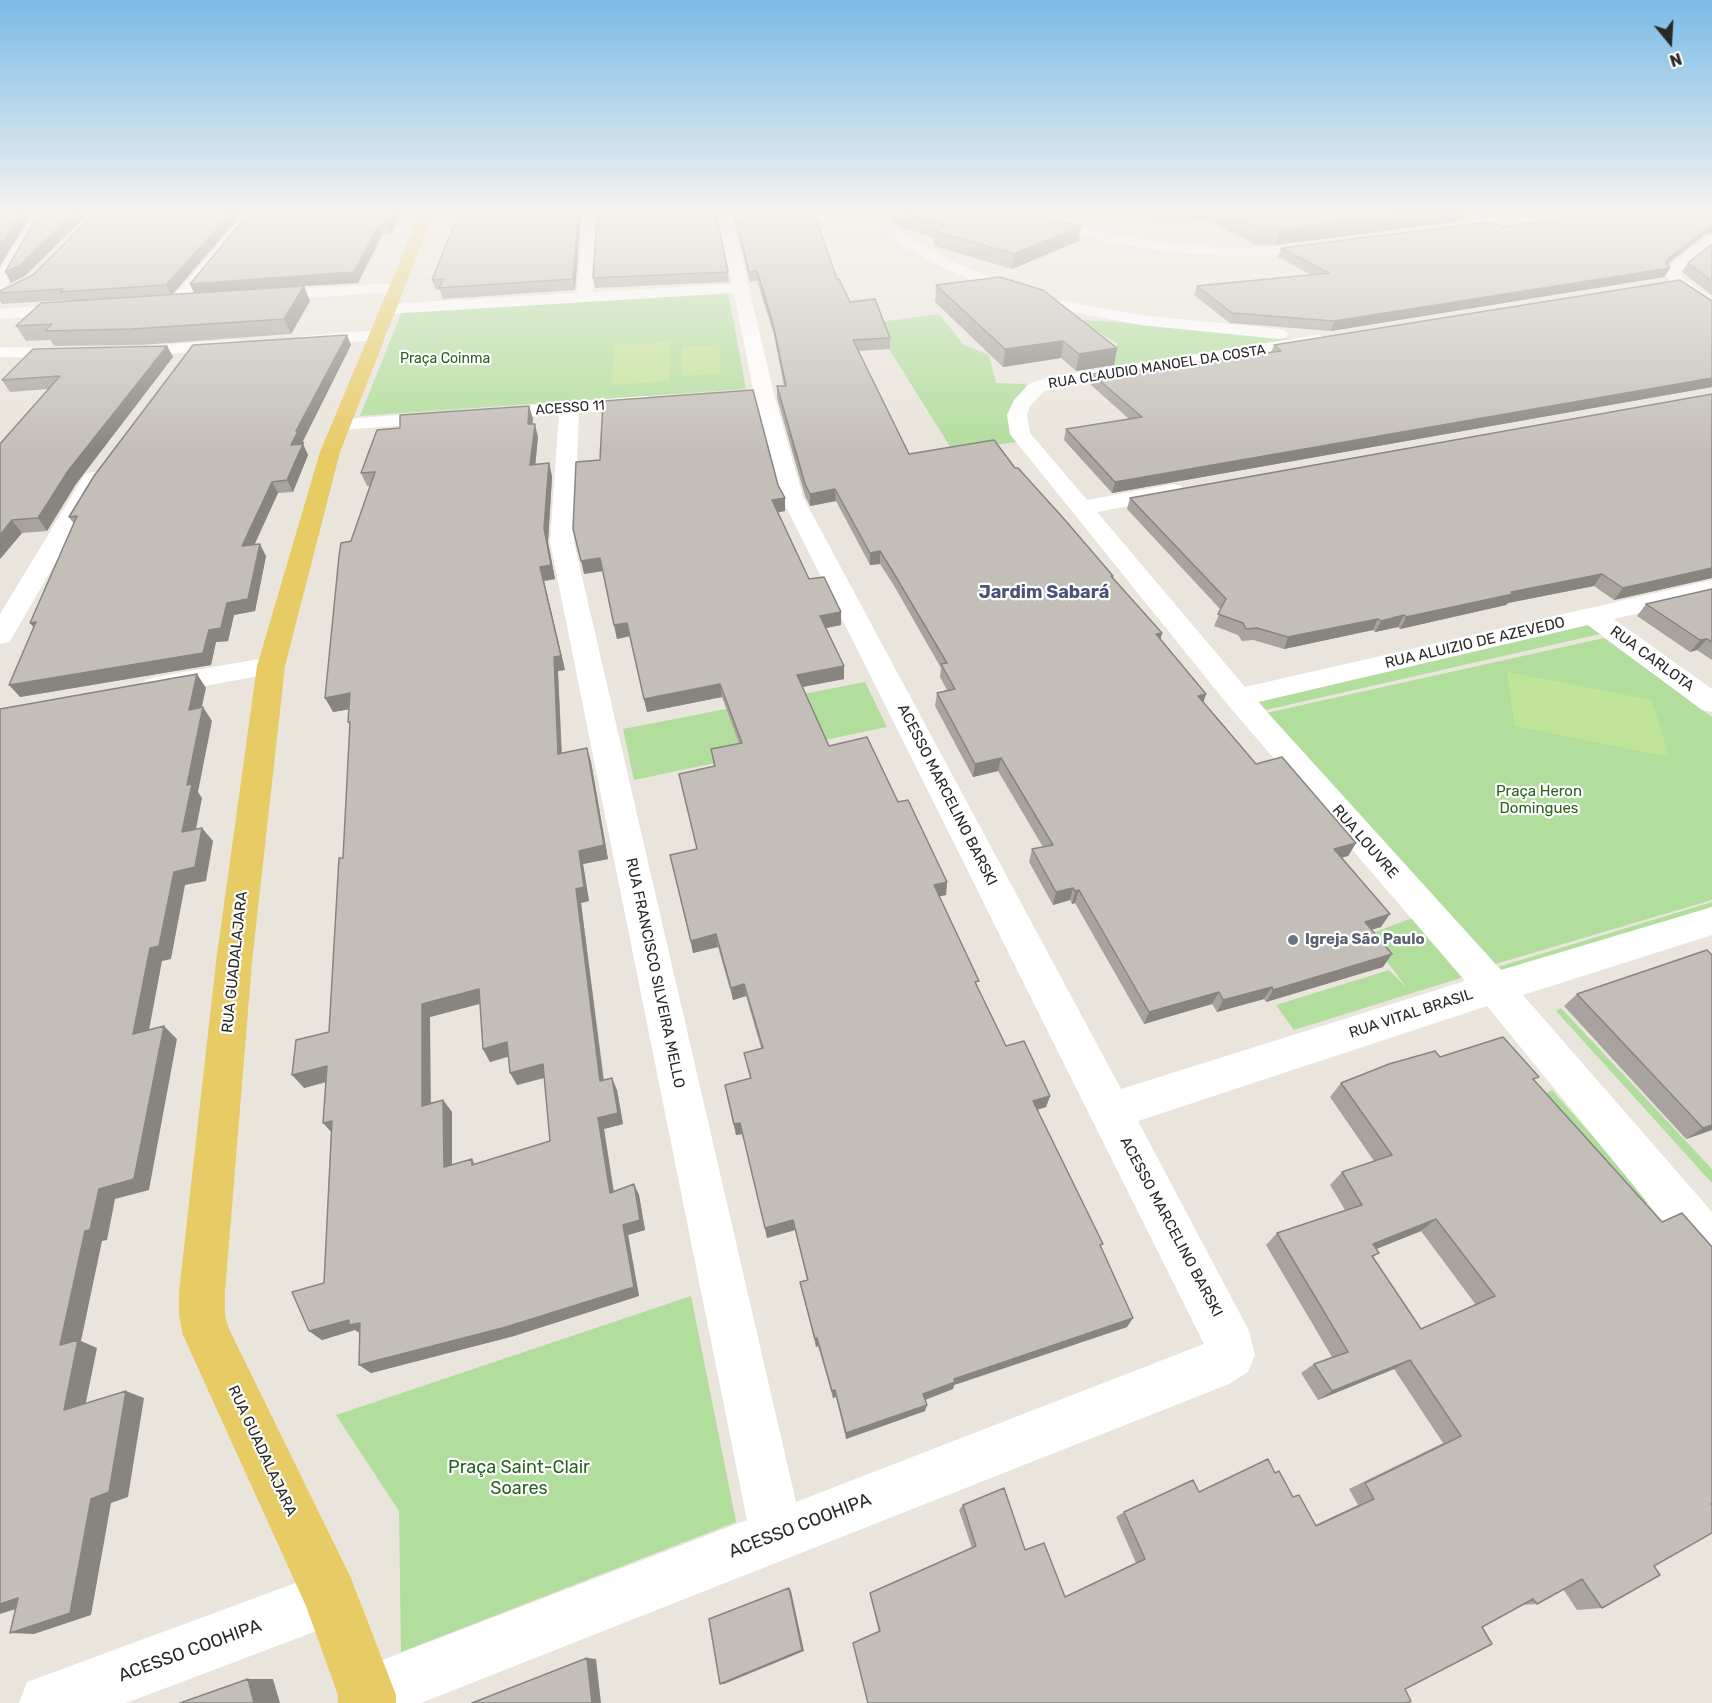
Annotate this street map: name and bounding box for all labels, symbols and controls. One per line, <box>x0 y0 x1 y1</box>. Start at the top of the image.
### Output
north arrow <box>1640 12 1700 72</box>
text: N <box>1667 49 1684 70</box>
street label: RUA CLAUDIO MANOEL DA COSTA <box>1047 342 1267 392</box>
park label: Praça Coinma <box>400 351 490 367</box>
street label: ACESSO 11 <box>535 397 605 419</box>
district label: Jardim Sabará <box>979 582 1109 604</box>
street label: RUA ALUIZIO DE AZEVEDO <box>1383 614 1567 672</box>
street label: RUA CARLOTA <box>1606 622 1698 696</box>
street label: ACESSO MARCELINO BARSKI <box>893 701 1001 889</box>
park label: Praça Heron Domingues <box>1496 783 1582 818</box>
street label: RUA LOUVRE <box>1328 802 1402 882</box>
street label: RUA FRANCISCO SILVEIRA MELLO <box>622 856 688 1090</box>
street label: RUA GUADALAJARA <box>219 890 251 1034</box>
place label: Igreja São Paulo <box>1305 931 1425 949</box>
marker: Igreja São Paulo <box>1286 933 1300 947</box>
street label: RUA VITAL BRASIL <box>1347 985 1475 1043</box>
street label: ACESSO MARCELINO BARSKI <box>1116 1134 1226 1320</box>
street label: RUA GUADALAJARA <box>224 1383 300 1519</box>
park label: Praça Saint-Clair Soares <box>448 1457 590 1500</box>
street label: ACESSO COOHIPA <box>726 1489 874 1563</box>
street label: ACESSO COOHIPA <box>115 1615 265 1687</box>

